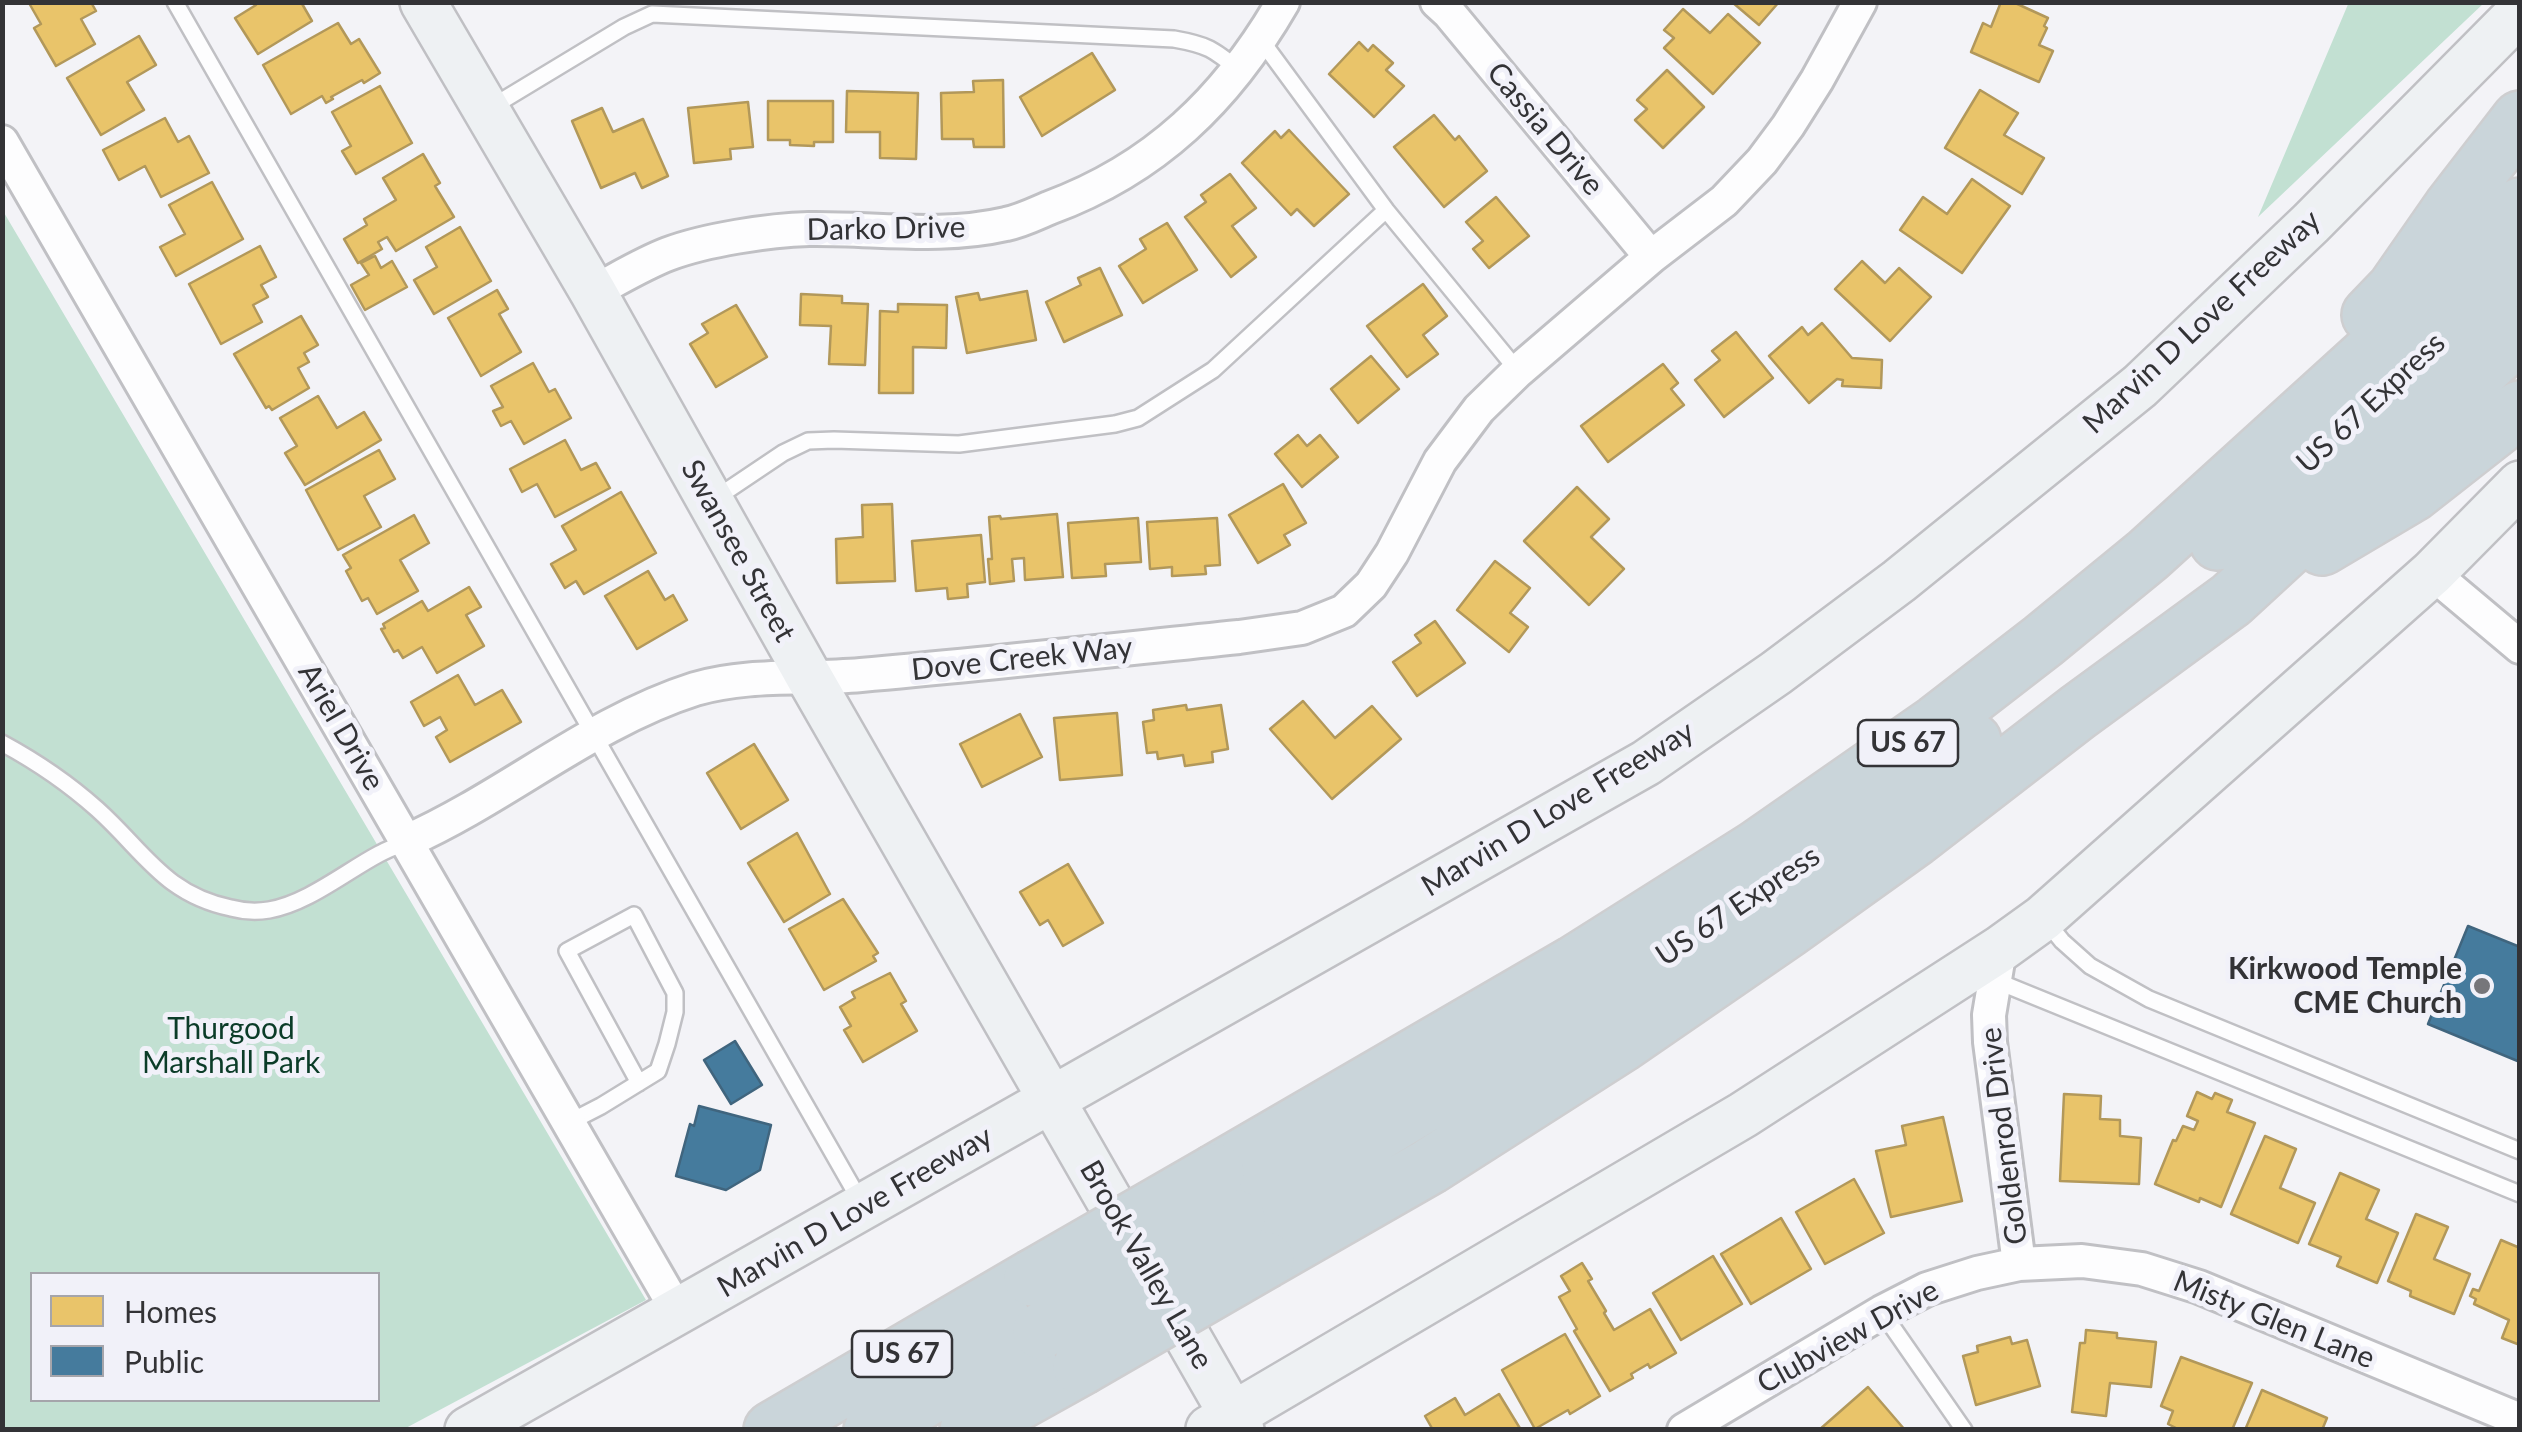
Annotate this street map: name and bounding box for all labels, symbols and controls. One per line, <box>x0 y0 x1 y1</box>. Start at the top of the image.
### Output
street label: Cassia Drive <box>1479 55 1611 203</box>
street label: Marvin D Love Freeway <box>2076 203 2328 441</box>
street label: Darko Drive <box>806 210 966 248</box>
street label: US 67 Express <box>2289 325 2453 481</box>
street label: Swansee Street <box>673 454 803 648</box>
street label: Dove Creek Way <box>910 629 1134 689</box>
street label: Ariel Drive <box>290 657 392 797</box>
street label: Marvin D Love Freeway <box>1415 713 1701 905</box>
road number: US 67 <box>1858 720 1958 766</box>
street label: US 67 Express <box>1649 838 1827 974</box>
place label: Kirkwood Temple CME Church <box>2228 951 2462 1022</box>
marker: Kirkwood Temple CME Church <box>2471 975 2493 997</box>
park label: Thurgood Marshall Park <box>142 1011 320 1082</box>
street label: Goldenrod Drive <box>1973 1025 2035 1247</box>
street label: Marvin D Love Freeway <box>711 1119 999 1305</box>
street label: Brook Valley Lane <box>1072 1154 1220 1376</box>
street label: Misty Glen Lane <box>2168 1263 2380 1377</box>
legend <box>30 1272 380 1402</box>
street label: Clubview Drive <box>1751 1272 1945 1402</box>
text: Homes <box>124 1293 217 1329</box>
road number: US 67 <box>852 1331 952 1377</box>
text: Public <box>124 1343 204 1379</box>

